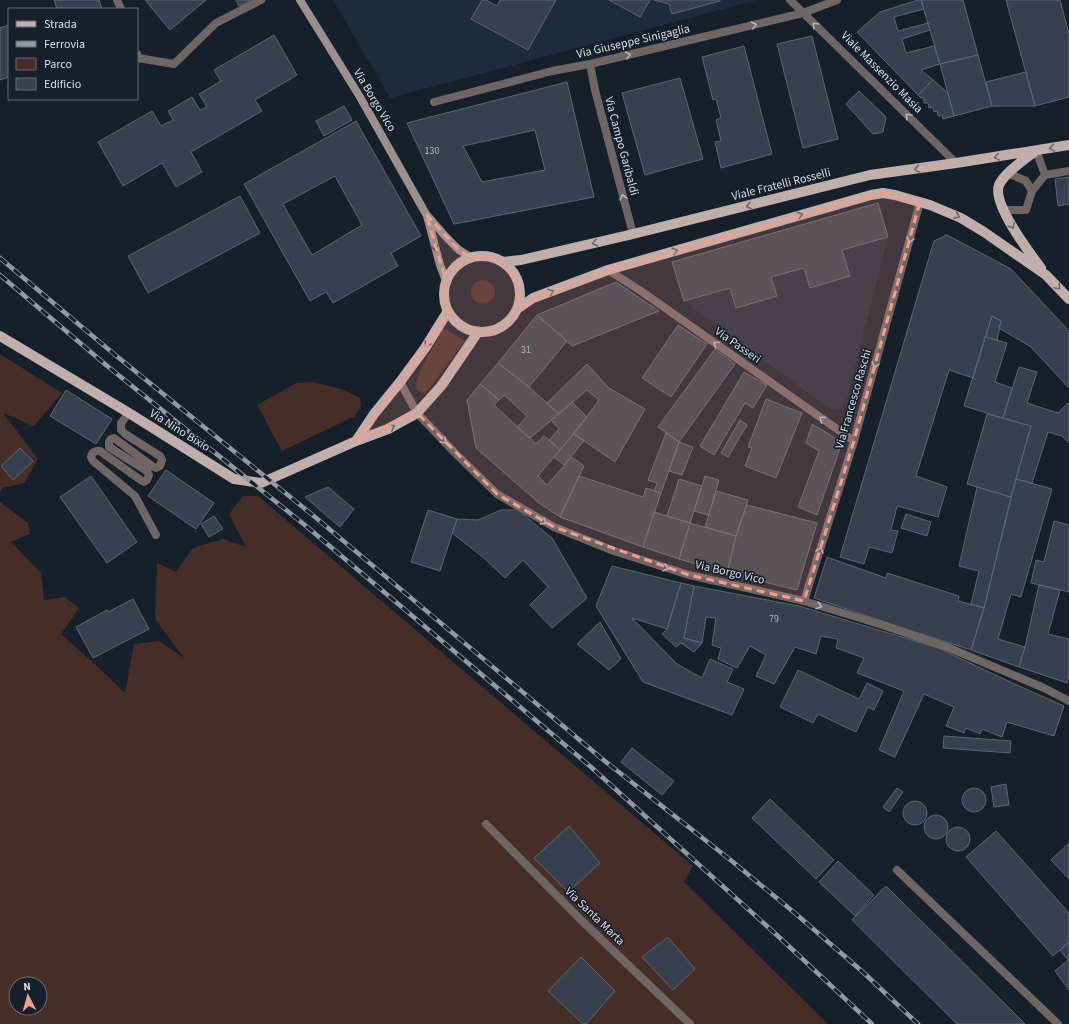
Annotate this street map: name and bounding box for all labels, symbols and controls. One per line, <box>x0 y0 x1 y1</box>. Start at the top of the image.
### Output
legend <box>8 8 138 100</box>
text: Strada <box>44 16 77 33</box>
street label: Via Giuseppe Sinigaglia <box>575 20 692 63</box>
one-way arrow <box>750 21 757 30</box>
one-way arrow <box>812 22 820 30</box>
street label: Viale Massenzio Masia <box>837 28 926 117</box>
text: Ferrovia <box>44 36 85 53</box>
one-way arrow <box>625 52 631 60</box>
text: Parco <box>44 56 72 73</box>
street label: Via Borgo Vico <box>349 66 400 135</box>
text: Edificio <box>44 76 81 93</box>
street label: Via Campo Garibaldi <box>600 95 643 198</box>
one-way arrow <box>905 113 913 121</box>
one-way arrow <box>1049 143 1055 152</box>
house number: 130 <box>425 144 439 158</box>
one-way arrow <box>994 152 1000 160</box>
street label: Viale Fratelli Rosselli <box>730 164 833 205</box>
one-way arrow <box>914 164 920 173</box>
one-way arrow <box>619 193 628 200</box>
one-way arrow <box>746 201 752 209</box>
one-way arrow <box>952 211 960 219</box>
one-way arrow <box>797 212 803 220</box>
one-way arrow <box>1008 222 1015 229</box>
one-way arrow <box>906 236 915 243</box>
one-way arrow <box>592 239 598 247</box>
one-way arrow <box>430 244 439 251</box>
one-way arrow <box>671 247 678 256</box>
one-way arrow <box>1053 282 1060 290</box>
one-way arrow <box>548 288 555 296</box>
street label: Via Passeri <box>711 323 764 368</box>
one-way arrow <box>424 340 432 347</box>
one-way arrow <box>713 342 720 349</box>
house number: 31 <box>521 343 531 357</box>
street label: Via Francesco Raschi <box>831 347 876 451</box>
one-way arrow <box>871 361 880 368</box>
street label: Via Nino Bixio <box>146 405 213 456</box>
one-way arrow <box>819 416 826 424</box>
one-way arrow <box>388 424 395 431</box>
one-way arrow <box>439 436 447 444</box>
one-way arrow <box>540 517 548 524</box>
one-way arrow <box>815 547 824 554</box>
street label: Via Borgo Vico <box>693 556 766 589</box>
one-way arrow <box>662 563 669 571</box>
one-way arrow <box>815 601 822 610</box>
house number: 79 <box>769 612 779 626</box>
street label: Via Santa Marta <box>561 883 628 949</box>
north arrow <box>8 976 48 1016</box>
text: N <box>23 979 31 994</box>

